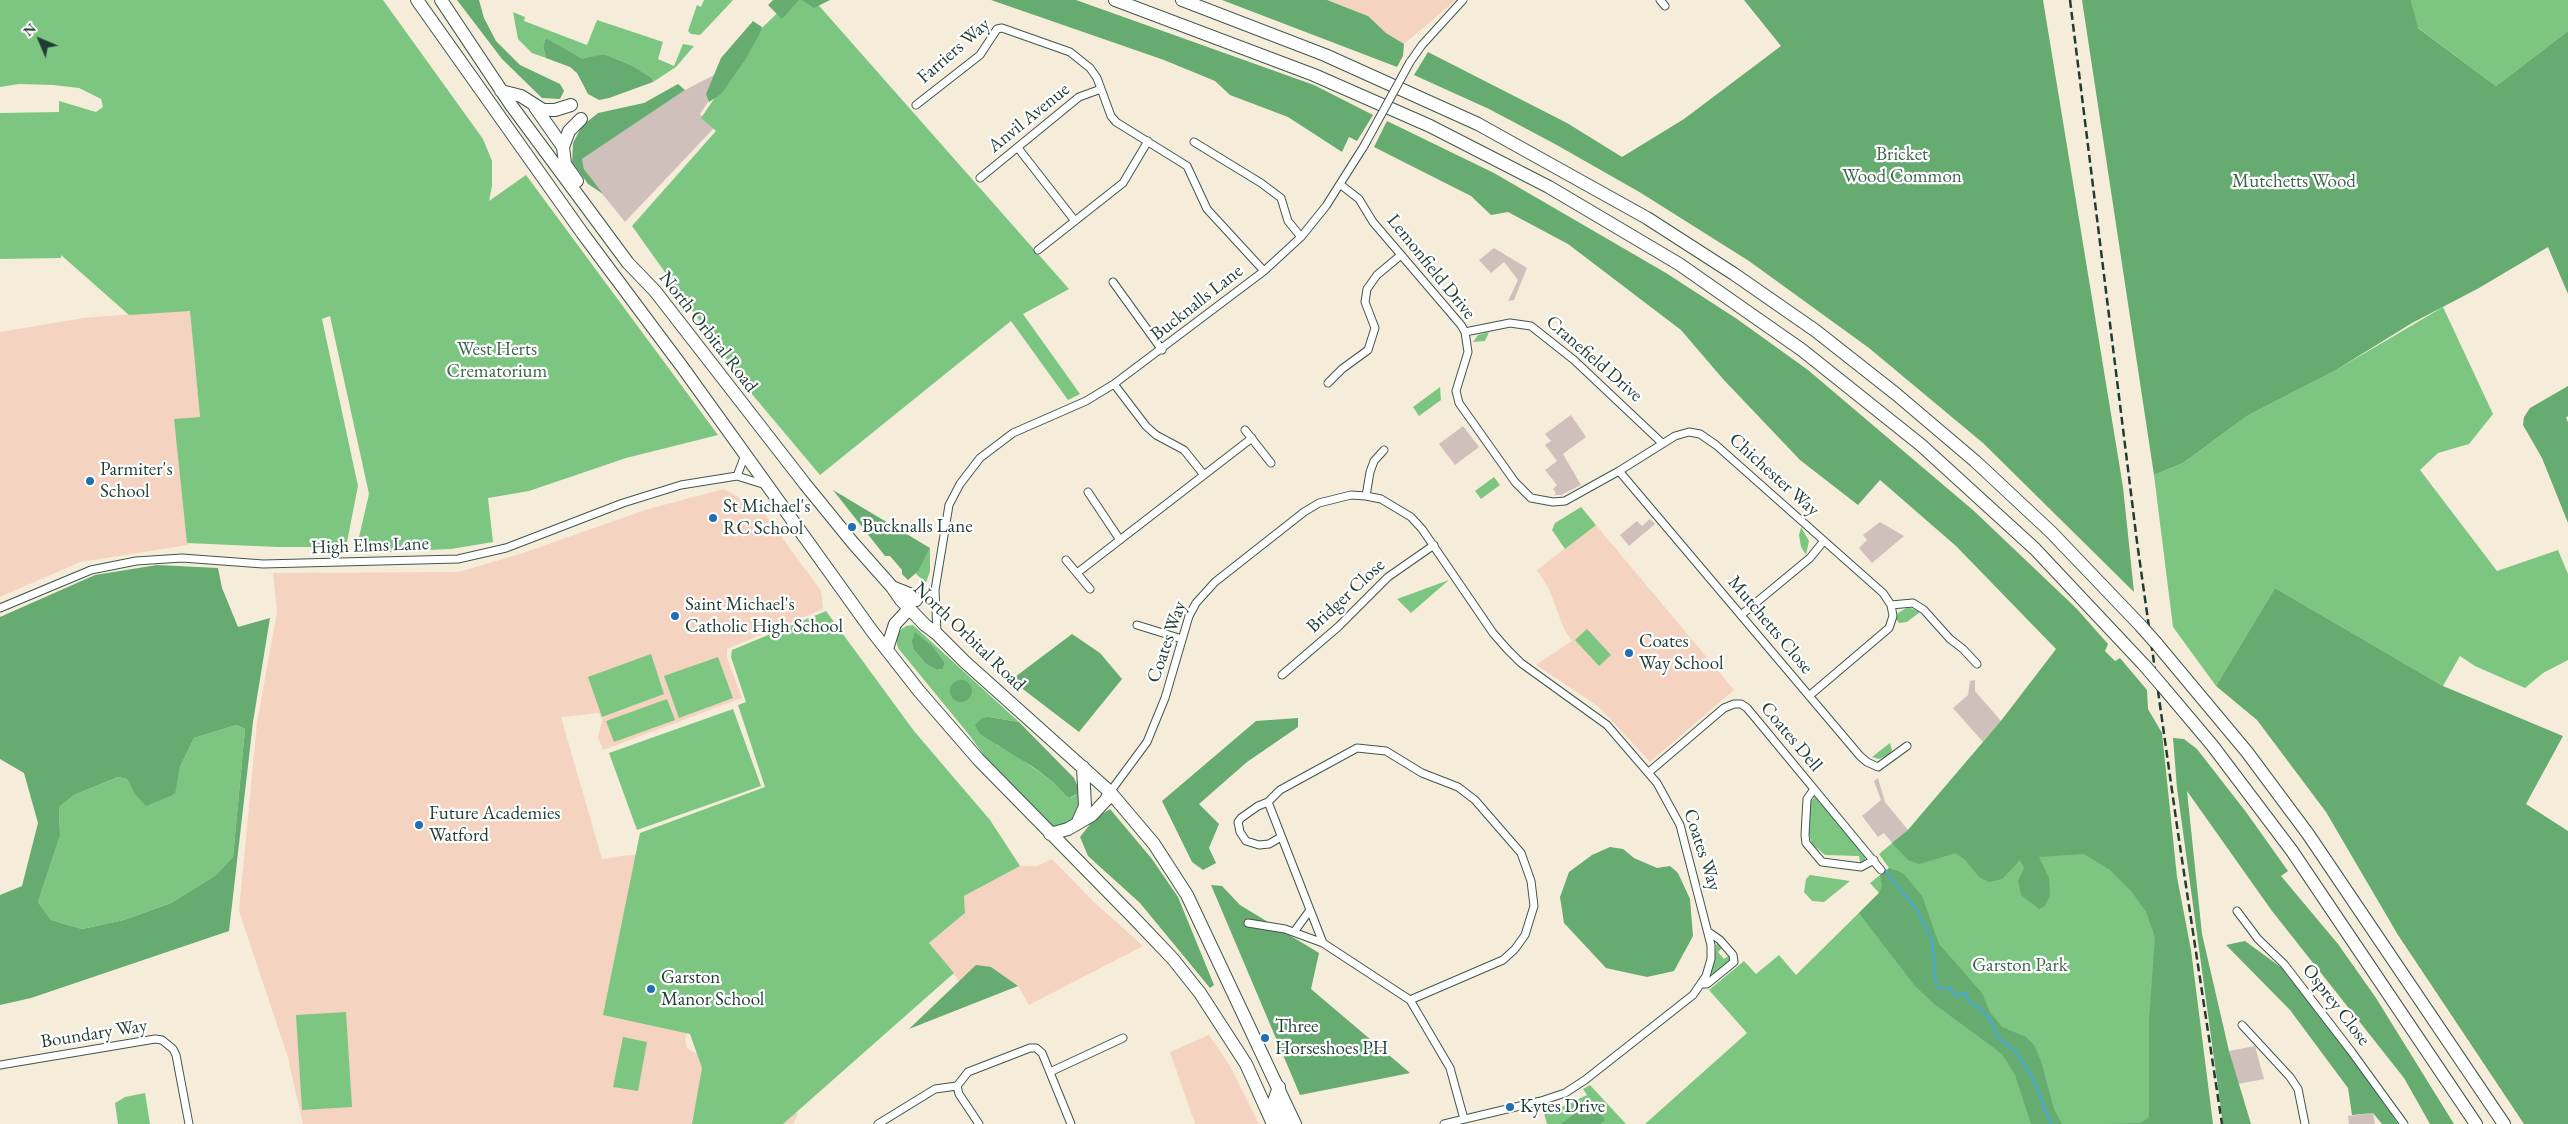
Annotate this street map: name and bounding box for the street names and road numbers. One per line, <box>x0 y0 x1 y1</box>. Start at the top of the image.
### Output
street label: Farriers Way <box>913 13 995 89</box>
street label: Anvil Avenue <box>984 78 1074 158</box>
street label: Lemonfield Drive <box>1382 210 1480 324</box>
street label: Bucknalls Lane <box>1146 260 1248 346</box>
street label: North Orbital Road <box>654 267 762 397</box>
street label: Cranefield Drive <box>1541 311 1647 407</box>
street label: Chichester Way <box>1724 428 1824 522</box>
street label: High Elms Lane <box>311 533 429 559</box>
street label: Bridger Close <box>1302 554 1390 638</box>
street label: Mutchetts Close <box>1722 571 1818 679</box>
street label: North Orbital Road <box>908 578 1030 696</box>
street label: Coates Way <box>1142 598 1192 686</box>
street label: Coates Dell <box>1755 697 1827 777</box>
street label: Coates Way <box>1678 806 1726 894</box>
street label: Osprey Close <box>2297 960 2375 1050</box>
street label: Boundary Way <box>39 1014 149 1054</box>

